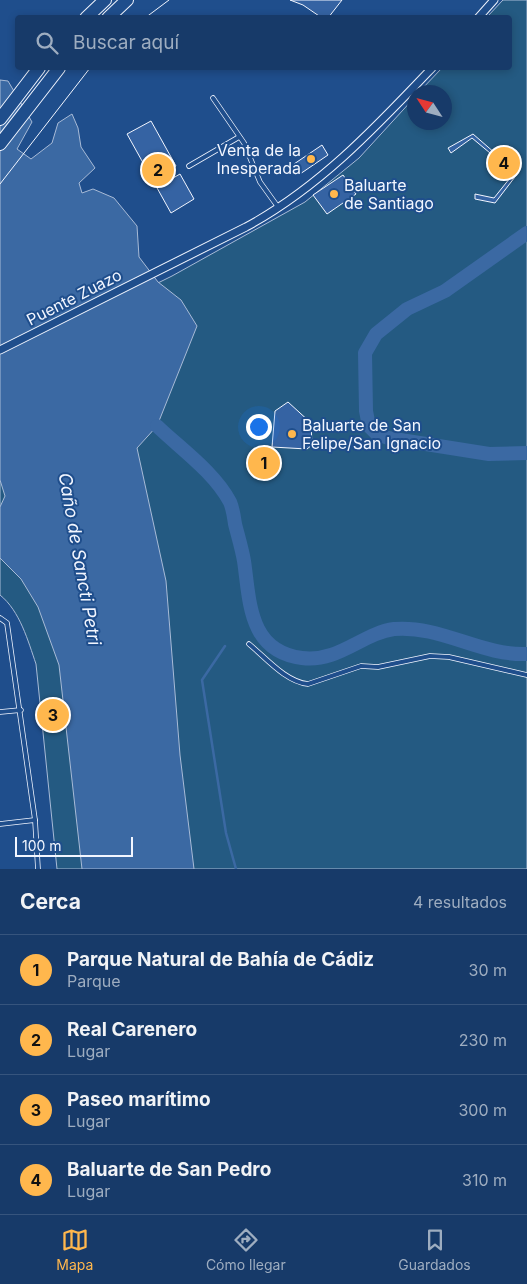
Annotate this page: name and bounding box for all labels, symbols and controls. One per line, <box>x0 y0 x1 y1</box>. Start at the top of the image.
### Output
search box <box>15 15 512 70</box>
icon: search <box>33 29 61 57</box>
text: Buscar aquí <box>73 31 179 54</box>
north arrow <box>407 85 452 130</box>
place label: Venta de la Inesperada <box>217 140 301 178</box>
pin: 4 <box>488 144 520 182</box>
pin: 2 <box>142 151 174 189</box>
marker: Venta de la Inesperada <box>305 153 317 165</box>
place label: Baluarte de Santiago <box>344 175 434 213</box>
marker: Baluarte de Santiago <box>328 188 340 200</box>
street label: Puente Zuazo <box>23 264 125 330</box>
your location <box>246 414 272 440</box>
place label: Baluarte de San Felipe/San Ignacio <box>302 415 441 453</box>
marker: Baluarte de San Felipe/San Ignacio <box>286 428 298 440</box>
pin: 1 <box>248 444 280 482</box>
water label: Caño de Sancti Petri <box>54 471 106 648</box>
pin: 3 <box>37 696 69 734</box>
scale bar <box>15 834 132 857</box>
text: 100 m <box>22 837 62 854</box>
text: Cerca <box>20 889 81 914</box>
text: 4 resultados <box>413 892 507 912</box>
text: Parque Natural de Bahía de Cádiz <box>67 948 374 971</box>
text: 1 <box>33 960 39 980</box>
text: 30 m <box>469 960 507 980</box>
text: Parque <box>67 971 121 991</box>
text: Real Carenero <box>67 1018 197 1041</box>
text: 2 <box>31 1030 41 1050</box>
text: 230 m <box>459 1030 507 1050</box>
text: Lugar <box>67 1041 110 1061</box>
text: Paseo marítimo <box>67 1088 211 1111</box>
text: 3 <box>31 1100 41 1120</box>
text: 300 m <box>458 1100 507 1120</box>
text: Lugar <box>67 1111 110 1131</box>
text: Baluarte de San Pedro <box>67 1158 271 1181</box>
text: 4 <box>31 1170 41 1190</box>
text: 310 m <box>462 1170 507 1190</box>
text: Lugar <box>67 1181 110 1201</box>
tab: Mapa <box>56 1226 93 1273</box>
tab: Cómo llegar <box>206 1226 286 1273</box>
tab: Guardados <box>398 1226 471 1273</box>

